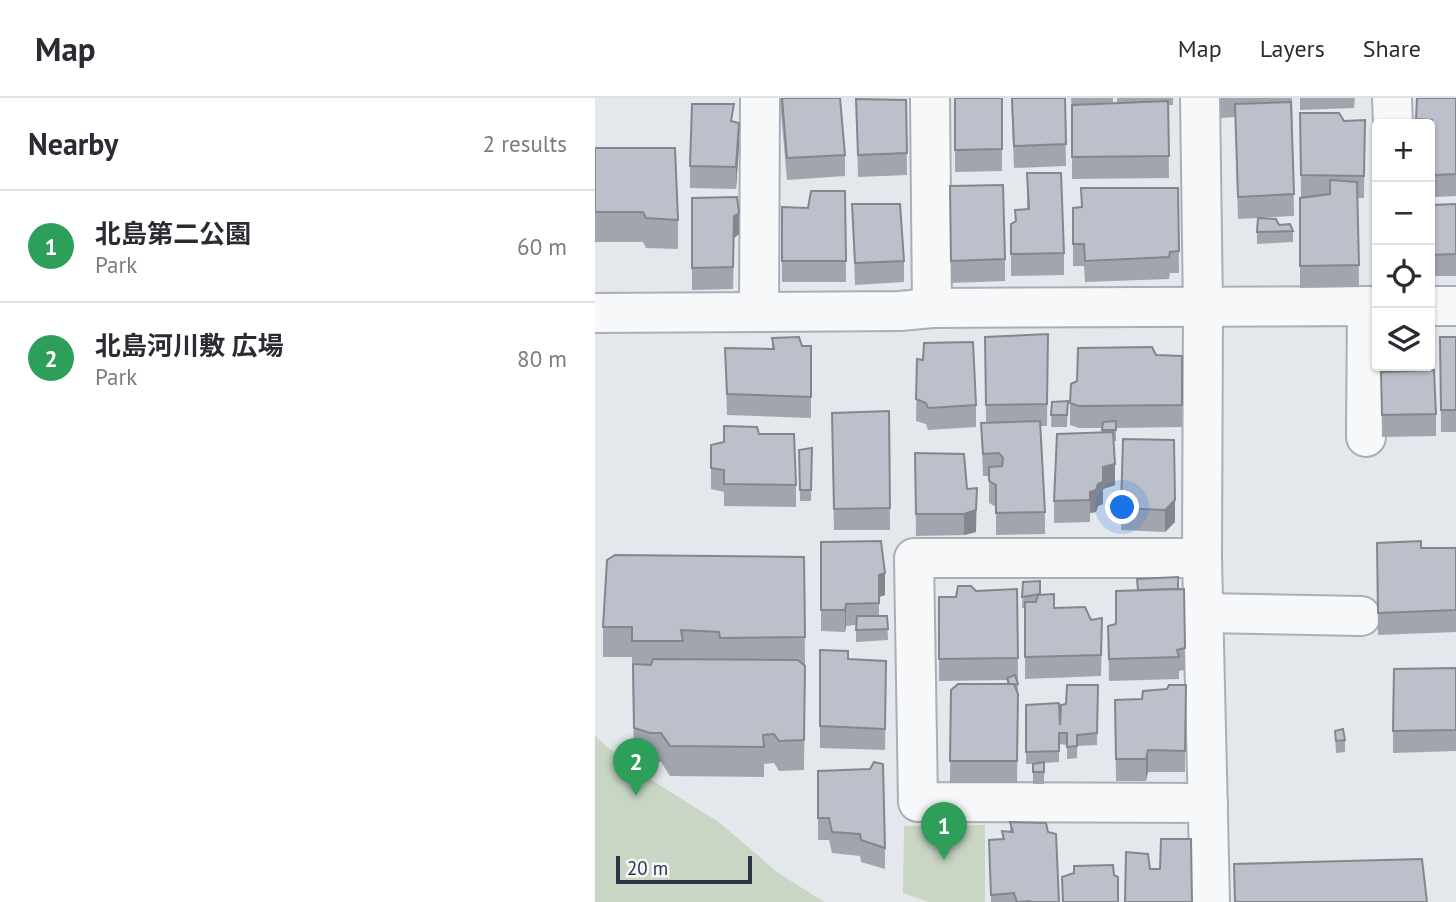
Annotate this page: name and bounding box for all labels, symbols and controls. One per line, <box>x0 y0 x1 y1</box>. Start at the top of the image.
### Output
text: Map <box>35 27 96 70</box>
text: Map <box>1178 33 1222 64</box>
text: Layers <box>1260 33 1325 64</box>
text: Share <box>1363 33 1421 64</box>
map controls <box>1372 119 1435 371</box>
button: + <box>1372 119 1435 182</box>
text: Nearby <box>28 124 118 163</box>
text: 2 results <box>483 129 567 158</box>
button: − <box>1372 182 1435 245</box>
text: 北島第二公園 <box>95 217 251 250</box>
text: 1 <box>44 232 58 261</box>
text: 60 m <box>517 232 567 261</box>
button: locate <box>1372 245 1435 308</box>
text: Park <box>95 250 137 279</box>
button: layers <box>1372 308 1435 371</box>
text: 北島河川敷 広場 <box>95 329 284 362</box>
text: 2 <box>44 344 58 373</box>
text: 80 m <box>517 344 567 373</box>
text: Park <box>95 362 137 391</box>
your location <box>1105 490 1139 524</box>
pin: 2 <box>613 738 659 796</box>
pin: 1 <box>921 802 967 860</box>
scale bar <box>616 853 753 885</box>
text: 20 m <box>627 856 668 880</box>

